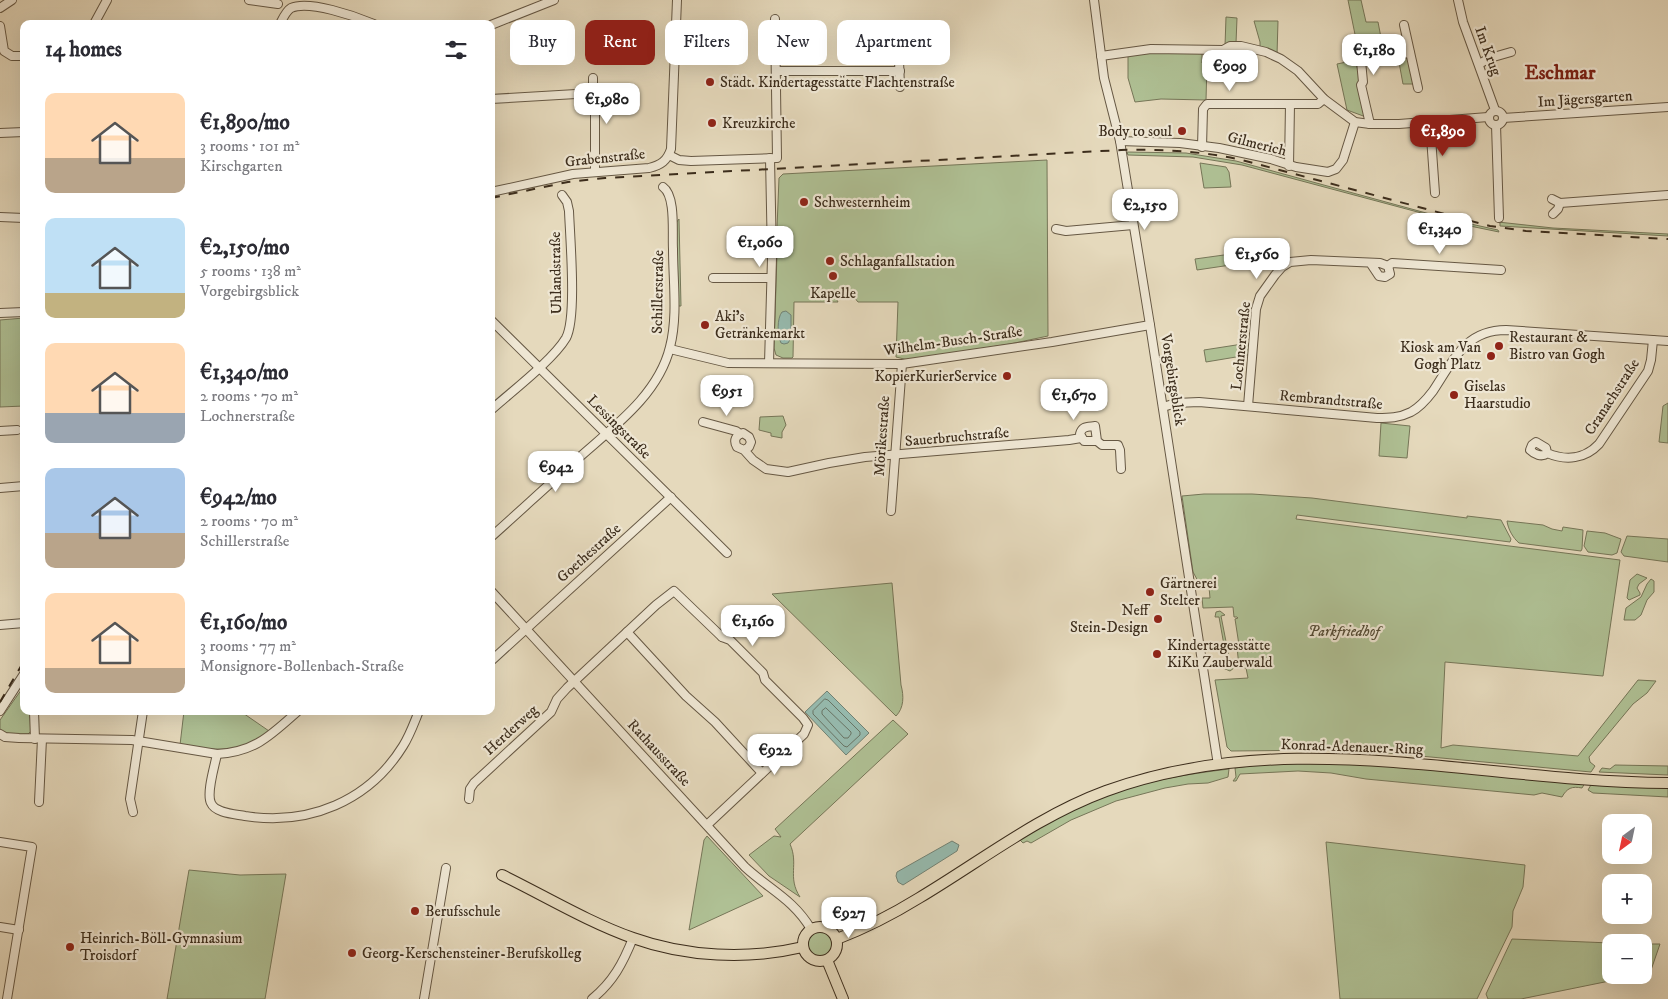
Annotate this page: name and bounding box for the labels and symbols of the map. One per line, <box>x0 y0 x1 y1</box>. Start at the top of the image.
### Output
street label: Im Krug <box>1470 24 1506 79</box>
pin: €1,180 <box>1333 34 1415 76</box>
pin: €909 <box>1200 49 1260 92</box>
district label: Eschmar <box>1525 61 1596 86</box>
place label: Städt. Kindertagesstätte Flachtenstraße <box>720 73 955 92</box>
marker: Städt. Kindertagesstätte Flachtenstraße <box>704 76 716 88</box>
pin: €1,980 <box>566 82 648 125</box>
street label: Im Jägersgarten <box>1537 86 1633 112</box>
place label: Kreuzkirche <box>722 114 795 133</box>
pin: €1,890 <box>1402 114 1484 157</box>
marker: Kreuzkirche <box>706 117 718 129</box>
place label: Body to soul <box>1098 122 1172 141</box>
marker: Body to soul <box>1176 125 1188 137</box>
street label: Gilmerich <box>1226 128 1289 161</box>
street label: Grabenstraße <box>564 144 646 172</box>
pin: €2,150 <box>1104 188 1186 231</box>
place label: Schwesternheim <box>814 193 911 212</box>
marker: Schwesternheim <box>798 196 810 208</box>
pin: €1,340 <box>1399 212 1481 255</box>
pin: €1,060 <box>719 226 801 268</box>
street label: Uhlandstraße <box>546 231 566 315</box>
pin: €1,560 <box>1216 238 1298 280</box>
street label: Schillerstraße <box>648 250 668 334</box>
place label: Schlaganfallstation <box>840 252 955 271</box>
marker: Schlaganfallstation <box>824 255 836 267</box>
marker: Kapelle <box>827 270 839 282</box>
place label: Kapelle <box>810 284 856 303</box>
street label: Lochnerstraße <box>1227 301 1255 391</box>
place label: Aki's Getränkemarkt <box>715 307 805 343</box>
marker: Aki's Getränkemarkt <box>699 319 711 331</box>
street label: Wilhelm-Busch-Straße <box>881 322 1024 360</box>
place label: Restaurant & Bistro van Gogh <box>1509 328 1605 364</box>
street label: Vorgebirgsblick <box>1156 332 1190 428</box>
place label: Kiosk am Van Gogh Platz <box>1400 338 1481 374</box>
marker: Restaurant & Bistro van Gogh <box>1493 340 1505 352</box>
marker: Kiosk am Van Gogh Platz <box>1485 350 1497 362</box>
street label: Cranachstraße <box>1580 355 1644 439</box>
place label: KopierKurierService <box>874 367 997 386</box>
marker: KopierKurierService <box>1001 370 1013 382</box>
pin: €951 <box>697 374 757 417</box>
place label: Giselas Haarstudio <box>1464 377 1531 413</box>
pin: €1,670 <box>1033 378 1115 421</box>
street label: Rembrandtstraße <box>1279 386 1383 414</box>
marker: Giselas Haarstudio <box>1448 389 1460 401</box>
street label: Lessingstraße <box>583 391 655 463</box>
street label: Mörikestraße <box>870 395 894 477</box>
street label: Sauerbruchstraße <box>904 423 1010 451</box>
pin: €942 <box>526 450 586 493</box>
street label: Goethestraße <box>553 519 625 587</box>
place label: Gärtnerei Stelter <box>1160 574 1217 610</box>
marker: Gärtnerei Stelter <box>1144 586 1156 598</box>
place label: Neff Stein-Design <box>1070 601 1151 637</box>
pin: €1,160 <box>712 604 794 647</box>
marker: Neff Stein-Design <box>1152 613 1164 625</box>
park label: Parkfriedhof <box>1308 622 1384 641</box>
place label: Kindertagesstätte KiKu Zauberwald <box>1167 636 1273 672</box>
marker: Kindertagesstätte KiKu Zauberwald <box>1151 648 1163 660</box>
street label: Herderweg <box>480 700 543 759</box>
street label: Rathausstraße <box>623 716 695 790</box>
pin: €922 <box>745 734 805 776</box>
street label: Konrad-Adenauer-Ring <box>1280 735 1424 759</box>
north arrow <box>1602 814 1652 864</box>
pin: €927 <box>819 896 879 939</box>
place label: Berufsschule <box>425 902 500 921</box>
marker: Berufsschule <box>409 905 421 917</box>
place label: Heinrich-Böll-Gymnasium Troisdorf <box>80 929 242 965</box>
marker: Heinrich-Böll-Gymnasium Troisdorf <box>64 941 76 953</box>
place label: Georg-Kerschensteiner-Berufskolleg <box>362 944 582 963</box>
marker: Georg-Kerschensteiner-Berufskolleg <box>346 947 358 959</box>

